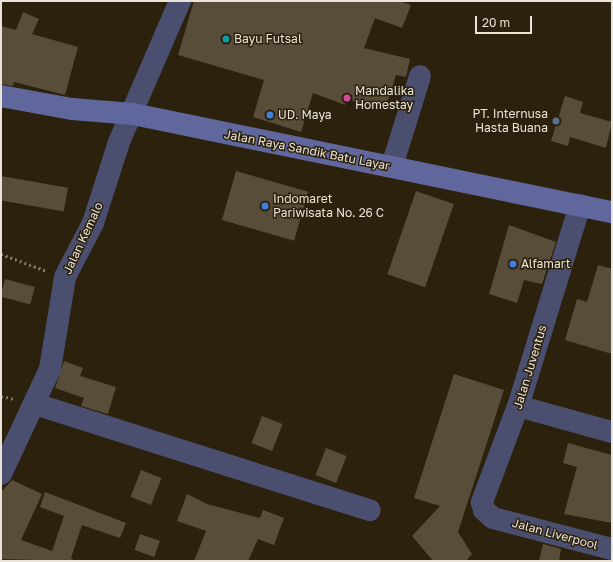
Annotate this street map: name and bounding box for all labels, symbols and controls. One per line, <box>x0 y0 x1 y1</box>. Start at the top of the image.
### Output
scale bar <box>477 8 534 34</box>
text: 20 m <box>482 15 510 30</box>
place label: Bayu Futsal <box>234 32 302 46</box>
marker: Bayu Futsal <box>221 34 231 44</box>
place label: Mandalika Homestay <box>355 84 414 112</box>
marker: Mandalika Homestay <box>342 93 352 103</box>
place label: PT. Internusa Hasta Buana <box>472 107 548 135</box>
place label: UD. Maya <box>278 108 332 122</box>
marker: UD. Maya <box>265 110 275 120</box>
marker: PT. Internusa Hasta Buana <box>551 116 561 126</box>
street label: Jalan Raya Sandik Batu Layar <box>223 127 391 173</box>
place label: Indomaret Pariwisata No. 26 C <box>273 192 384 220</box>
street label: Jalan Kemalo <box>60 200 106 276</box>
marker: Indomaret Pariwisata No. 26 C <box>260 201 270 211</box>
place label: Alfamart <box>521 257 570 271</box>
marker: Alfamart <box>508 259 518 269</box>
street label: Jalan Juventus <box>510 323 550 411</box>
street label: Jalan Liverpool <box>511 516 599 552</box>

